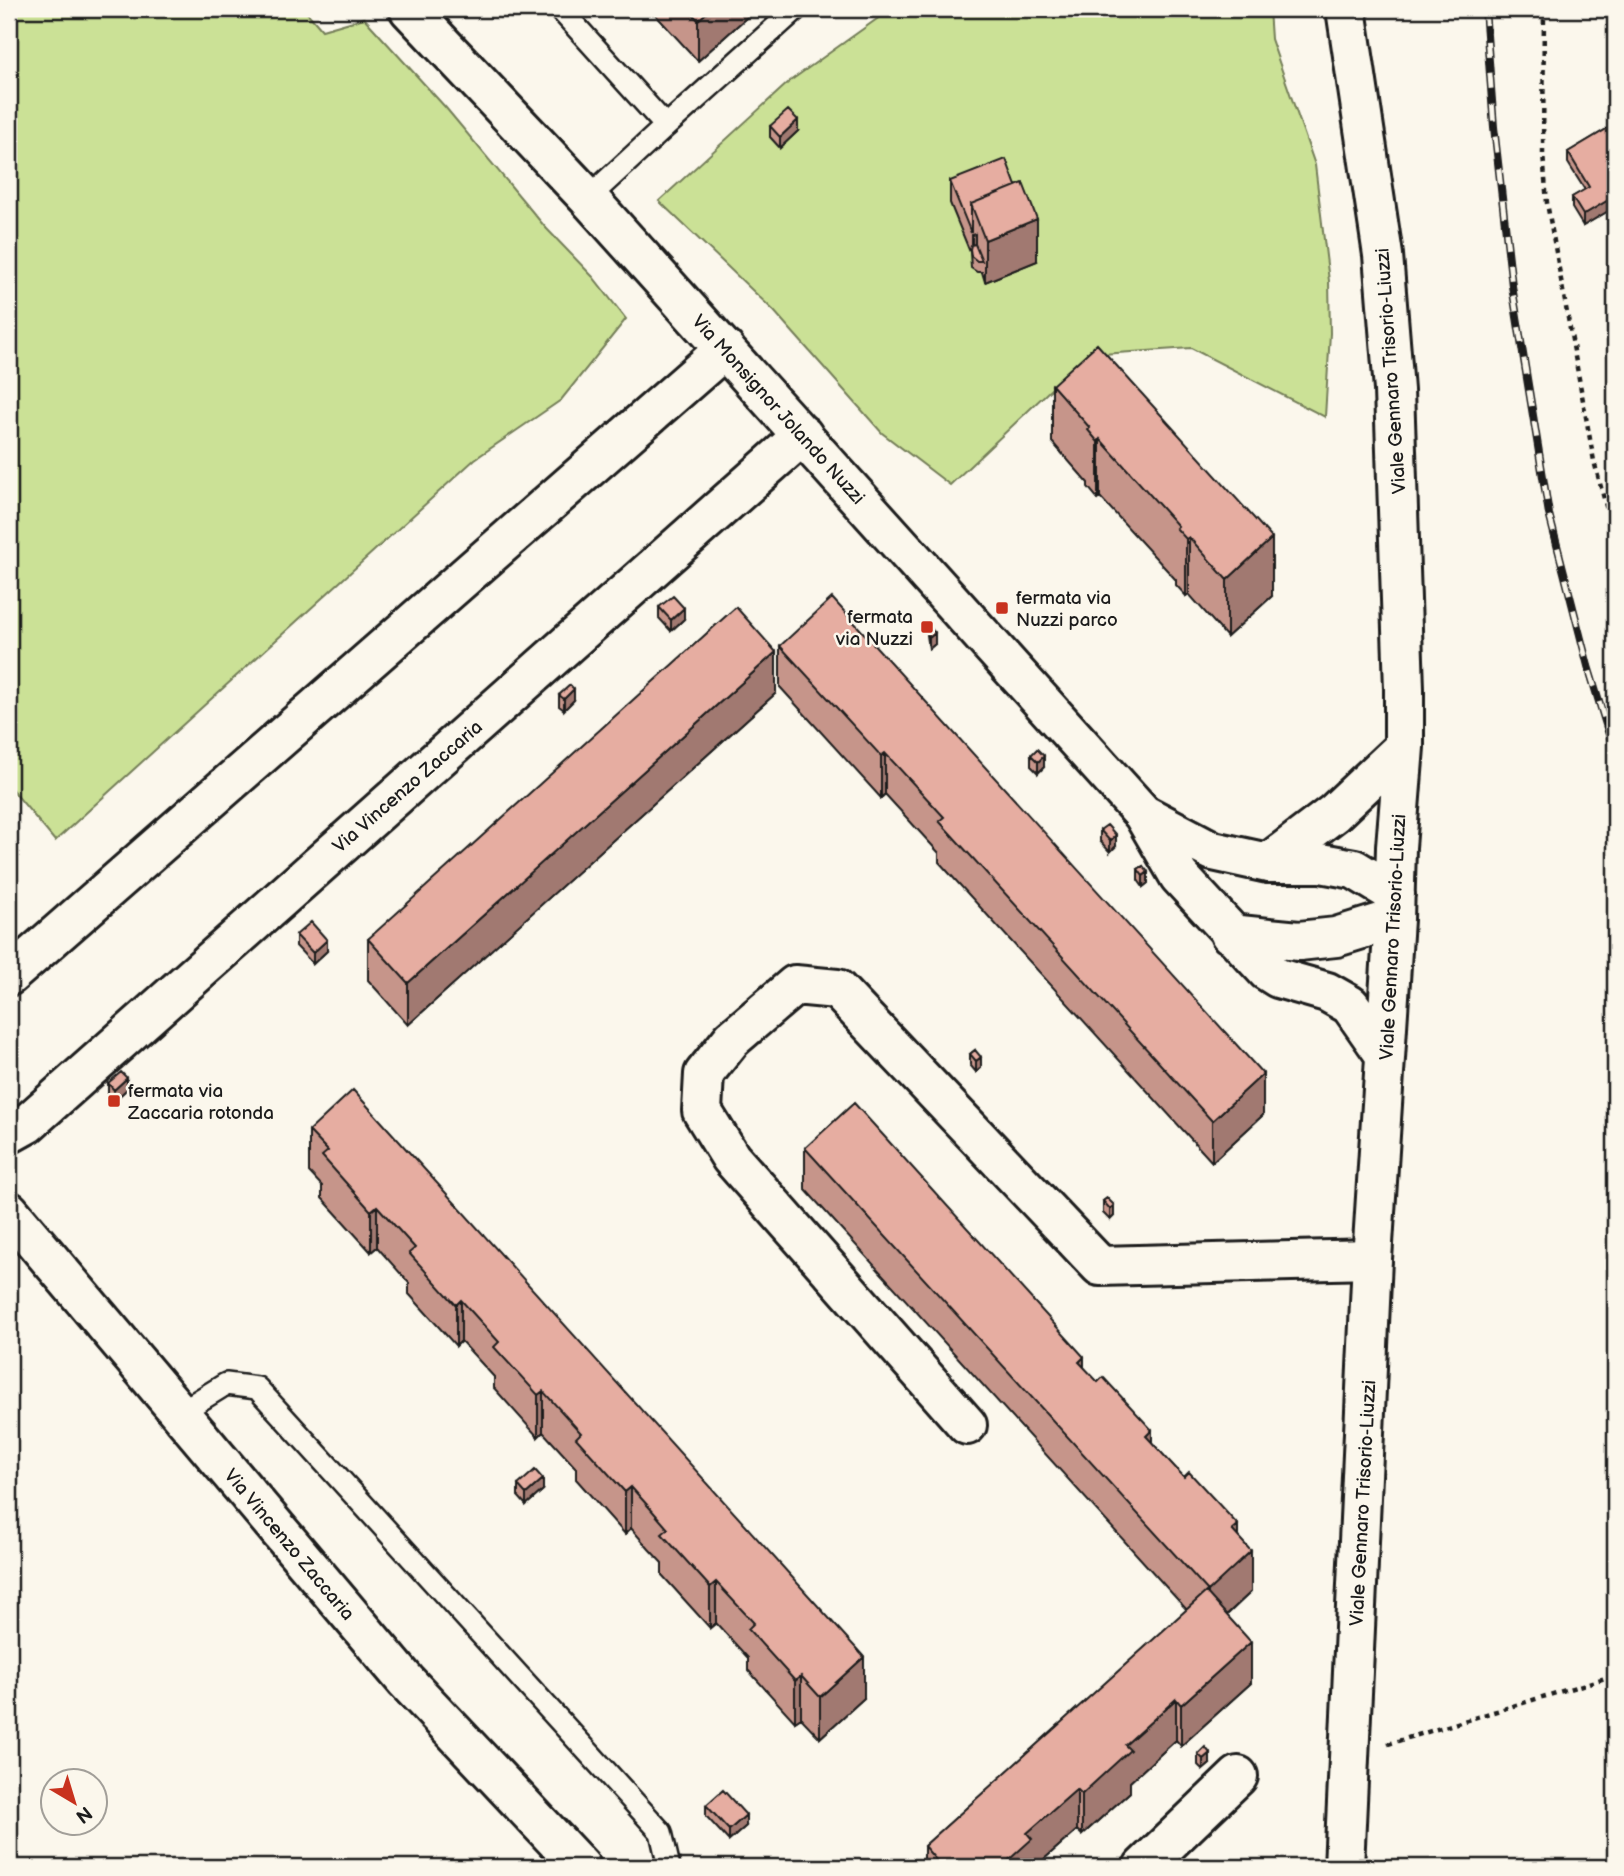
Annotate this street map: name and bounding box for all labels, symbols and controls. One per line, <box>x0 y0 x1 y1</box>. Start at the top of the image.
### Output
street label: Viale Gennaro Trisorio-Liuzzi <box>1371 247 1412 495</box>
street label: Via Monsignor Jolando Nuzzi <box>687 310 869 510</box>
place label: fermata via Nuzzi parco <box>1016 587 1118 632</box>
marker: fermata via Nuzzi parco <box>994 600 1010 616</box>
place label: fermata via Nuzzi <box>835 606 913 651</box>
marker: fermata via Nuzzi <box>919 619 935 635</box>
street label: Via Vincenzo Zaccaria <box>328 716 487 858</box>
street label: Viale Gennaro Trisorio-Liuzzi <box>1376 813 1411 1061</box>
place label: fermata via Zaccaria rotonda <box>127 1080 274 1125</box>
marker: fermata via Zaccaria rotonda <box>106 1093 122 1109</box>
street label: Viale Gennaro Trisorio-Liuzzi <box>1346 1379 1381 1627</box>
street label: Via Vincenzo Zaccaria <box>219 1465 359 1625</box>
north arrow <box>38 1768 108 1838</box>
text: N <box>71 1801 96 1828</box>

